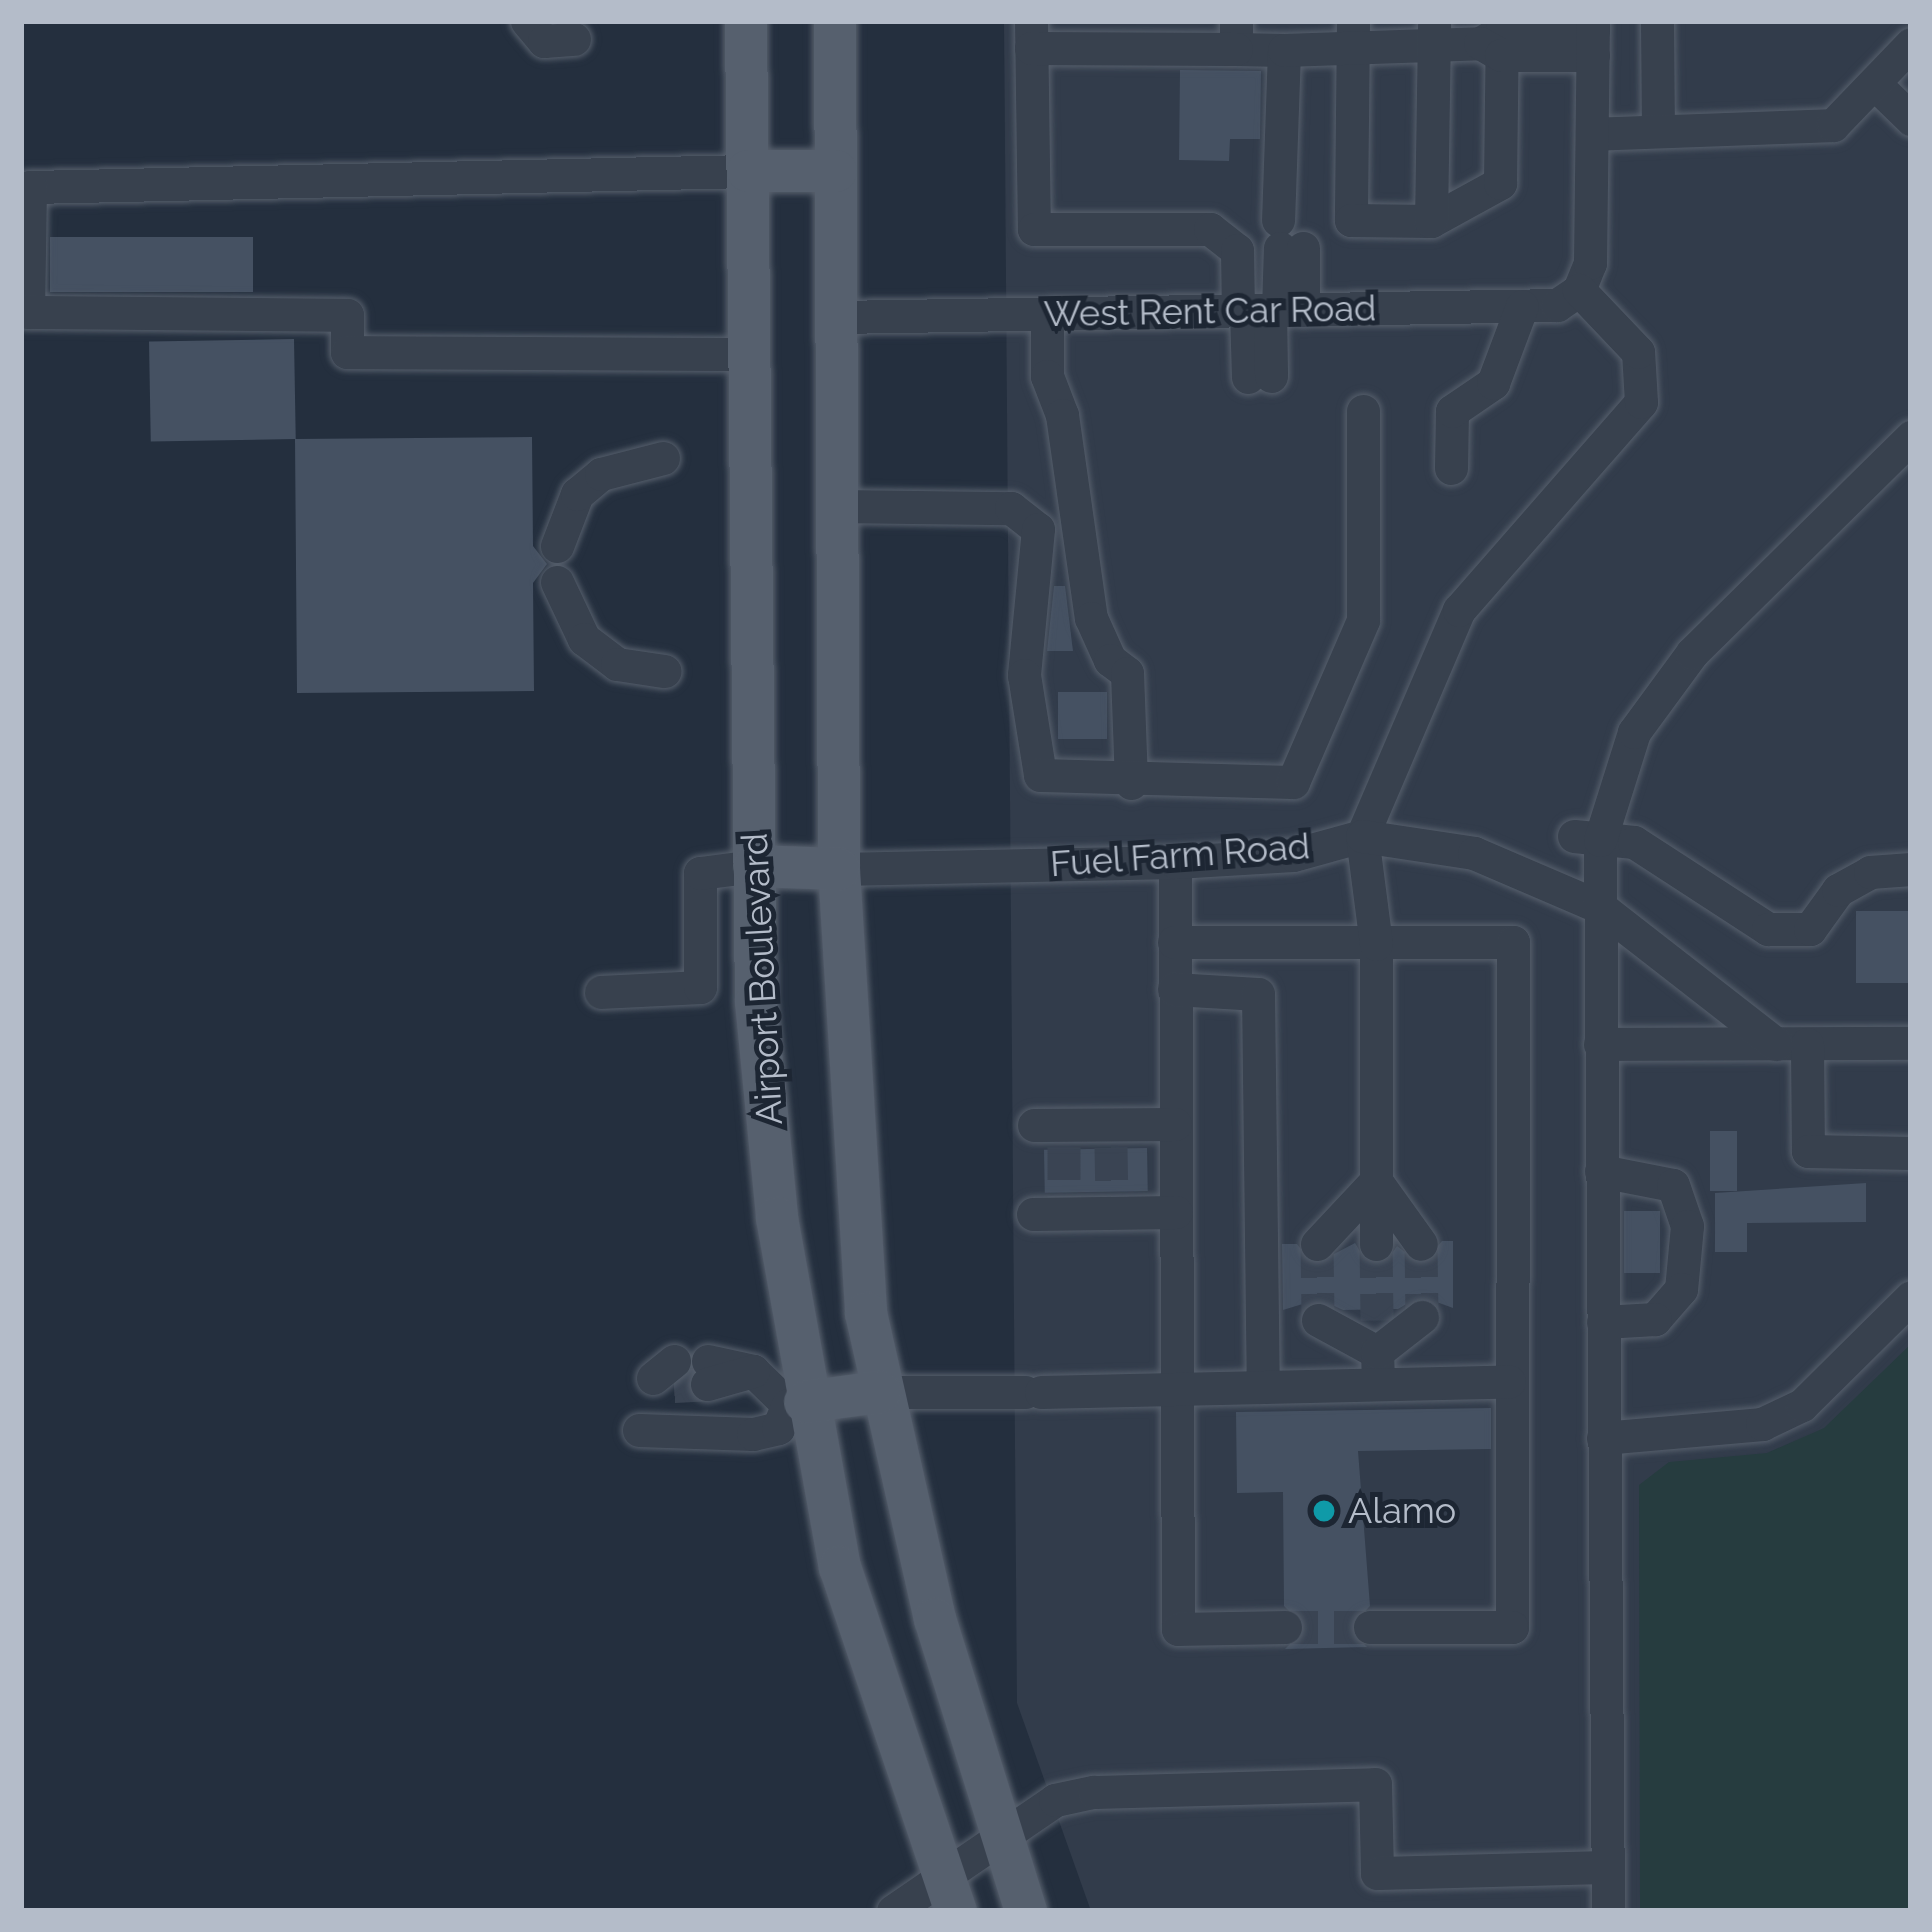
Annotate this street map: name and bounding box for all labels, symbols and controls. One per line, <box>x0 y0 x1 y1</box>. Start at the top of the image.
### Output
street label: West Rent Car Road <box>1043 286 1377 336</box>
street label: Fuel Farm Road <box>1048 824 1312 886</box>
street label: Airport Boulevard <box>733 832 791 1126</box>
place label: Alamo <box>1348 1489 1456 1533</box>
marker: Alamo <box>1311 1498 1337 1524</box>

